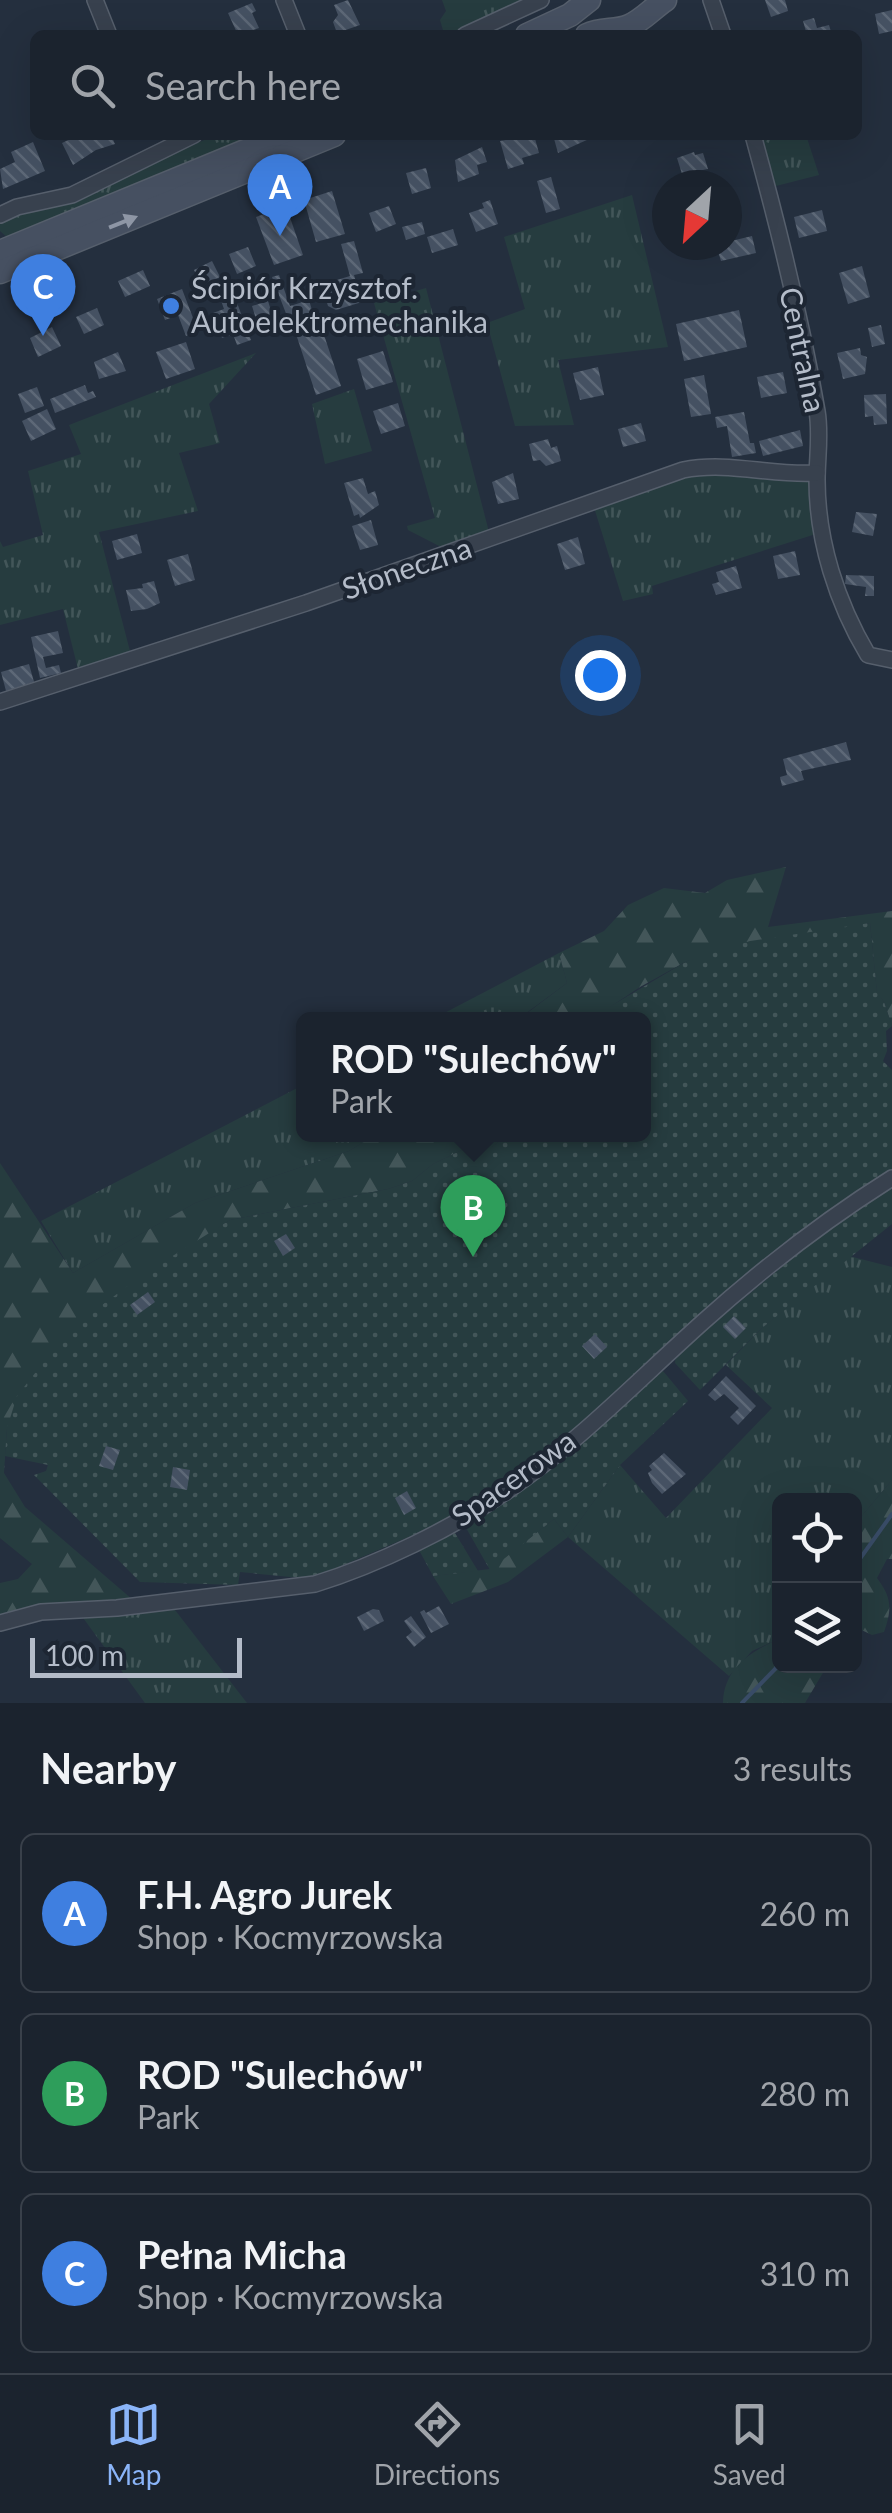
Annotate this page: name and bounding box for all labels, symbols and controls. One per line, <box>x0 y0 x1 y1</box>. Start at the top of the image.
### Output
search box <box>30 30 862 140</box>
icon: search <box>65 58 120 113</box>
text: Search here <box>145 62 341 108</box>
pin: A <box>248 154 312 236</box>
north arrow <box>652 170 742 260</box>
one-way arrow <box>108 214 137 230</box>
pin: C <box>10 254 76 336</box>
place label: Ścipiór Krzysztof. Autoelektromechanika <box>191 269 488 339</box>
street label: Centralna <box>773 284 835 416</box>
marker: Ścipiór Krzysztof. Autoelektromechanika <box>160 295 182 317</box>
street label: Słoneczna <box>337 528 476 606</box>
your location <box>575 650 626 701</box>
popup <box>296 1012 651 1142</box>
text: ROD "Sulechów" <box>330 1035 617 1081</box>
text: Park <box>330 1081 393 1120</box>
pin: B <box>440 1174 506 1257</box>
street label: Spacerowa <box>444 1422 582 1533</box>
map controls <box>772 1493 862 1673</box>
button: locate <box>772 1493 862 1583</box>
button: layers <box>772 1583 862 1673</box>
scale bar <box>30 1633 242 1678</box>
text: 100 m <box>45 1638 124 1672</box>
text: Nearby <box>40 1743 177 1793</box>
text: 3 results <box>733 1749 852 1788</box>
text: F.H. Agro Jurek <box>137 1871 392 1917</box>
text: A <box>63 1894 86 1933</box>
text: 260 m <box>760 1894 850 1933</box>
text: Shop · Kocmyrzowska <box>137 1917 443 1956</box>
text: ROD "Sulechów" <box>137 2051 423 2097</box>
text: B <box>64 2074 85 2113</box>
text: 280 m <box>760 2074 850 2113</box>
text: Park <box>137 2097 200 2136</box>
text: Pełna Micha <box>137 2231 347 2277</box>
text: C <box>64 2254 85 2293</box>
text: 310 m <box>760 2254 850 2293</box>
text: Shop · Kocmyrzowska <box>137 2277 443 2316</box>
tab: Map <box>106 2397 161 2491</box>
tab: Directions <box>374 2397 500 2491</box>
tab: Saved <box>713 2397 786 2491</box>

